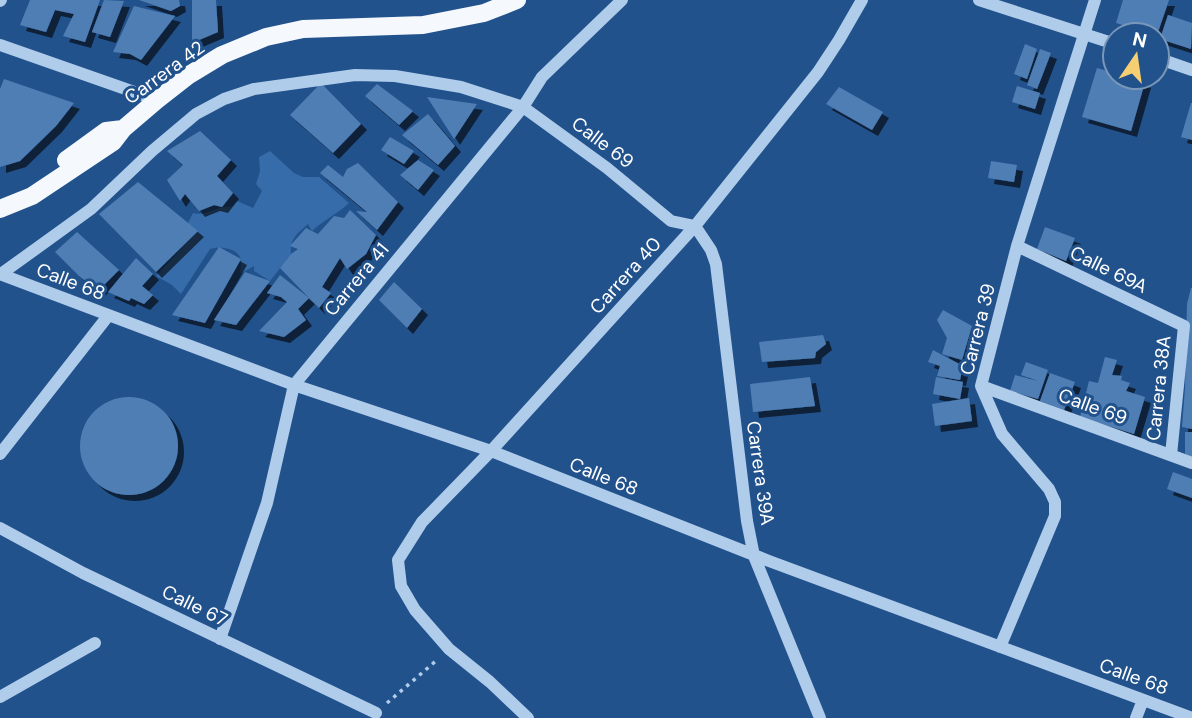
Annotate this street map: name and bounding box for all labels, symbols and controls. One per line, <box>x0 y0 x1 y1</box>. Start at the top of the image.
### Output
north arrow <box>1101 21 1171 91</box>
text: N <box>1130 26 1149 54</box>
street label: Carrera 42 <box>119 35 209 110</box>
street label: Calle 69 <box>567 111 639 174</box>
street label: Carrera 40 <box>584 232 667 319</box>
street label: Carrera 41 <box>318 237 394 321</box>
street label: Calle 69A <box>1066 240 1152 299</box>
street label: Calle 68 <box>33 257 109 306</box>
street label: Carrera 39 <box>954 281 1001 377</box>
street label: Carrera 38A <box>1141 334 1176 442</box>
street label: Calle 69 <box>1055 382 1131 430</box>
street label: Carrera 39A <box>741 419 780 527</box>
street label: Calle 68 <box>566 451 642 501</box>
street label: Calle 67 <box>158 579 232 632</box>
street label: Calle 68 <box>1096 652 1172 700</box>

